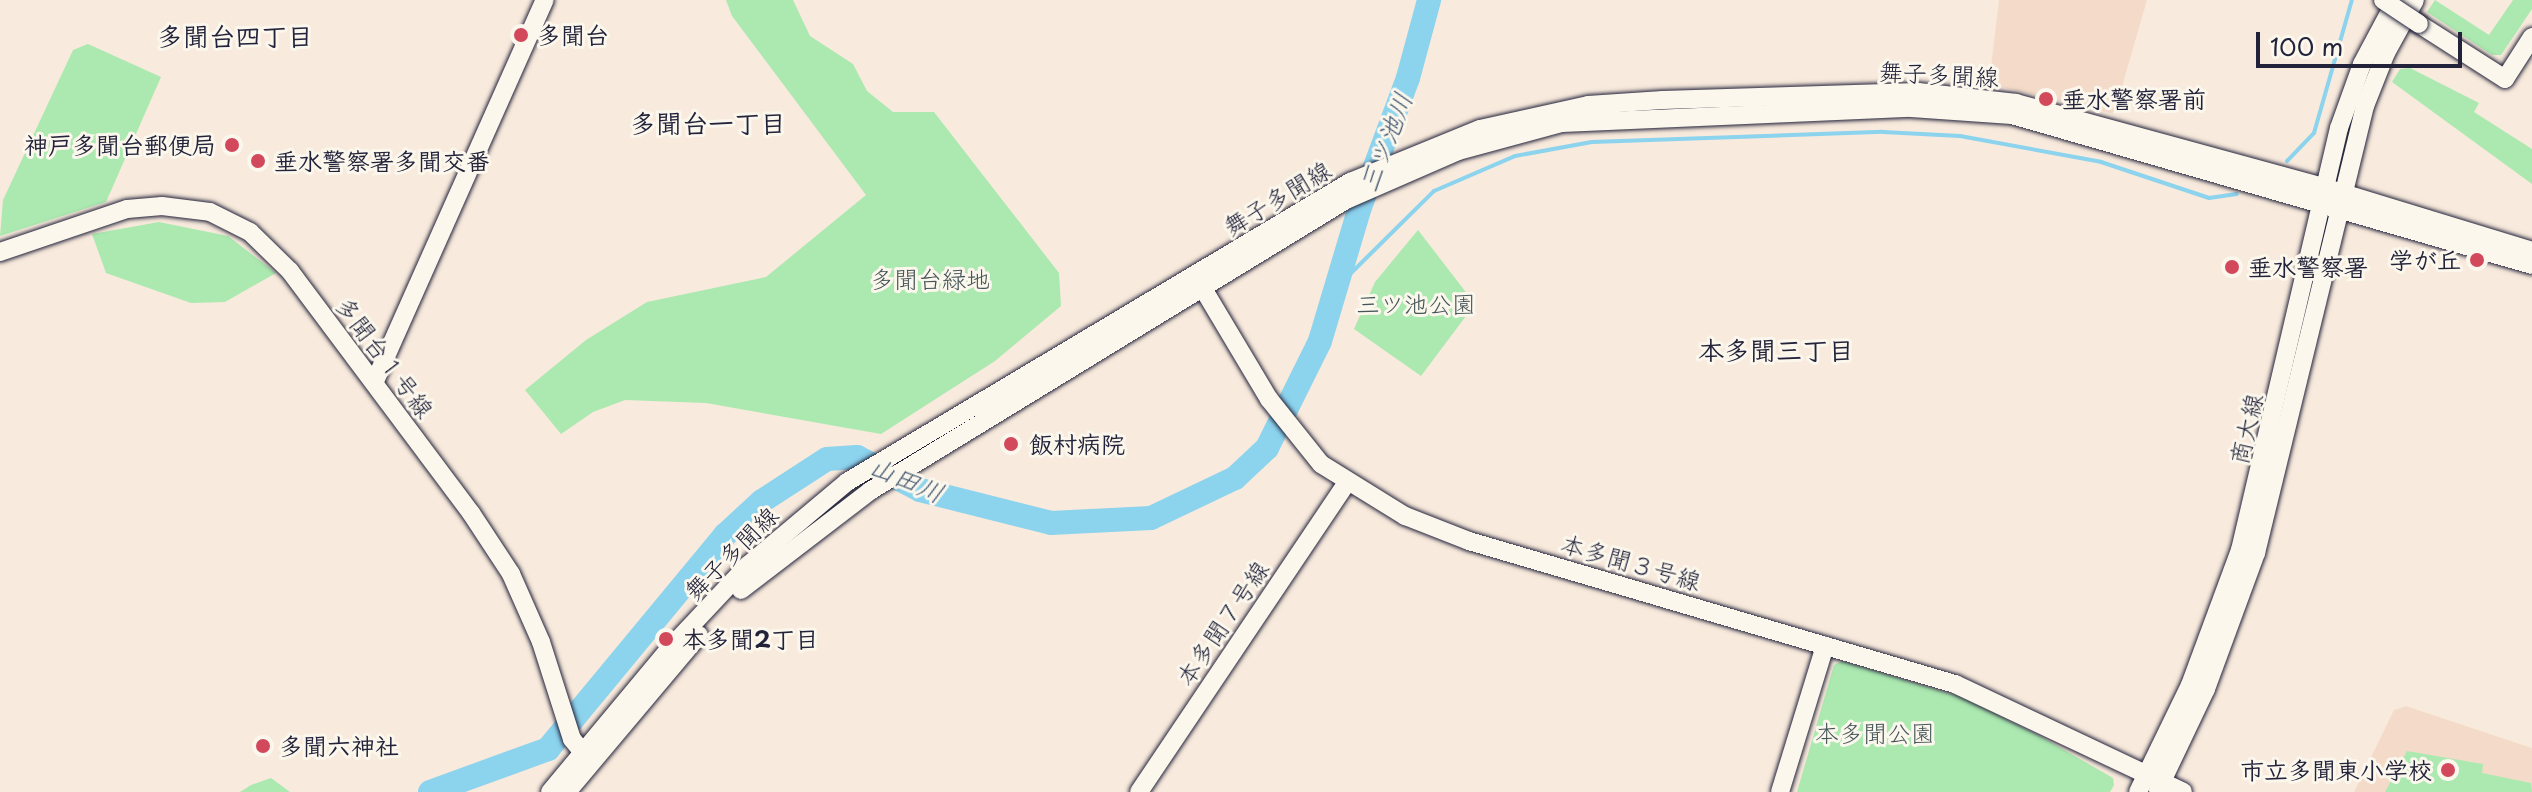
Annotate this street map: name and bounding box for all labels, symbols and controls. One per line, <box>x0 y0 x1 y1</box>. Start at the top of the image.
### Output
scale bar <box>2260 16 2466 66</box>
district label: 多聞台四丁目 <box>157 20 313 52</box>
place label: 多聞台 <box>537 21 609 49</box>
marker: 多聞台 <box>512 26 530 44</box>
text: 100 m <box>2270 28 2343 64</box>
street label: 舞子多聞線 <box>1878 56 2000 92</box>
place label: 垂水警察署前 <box>2062 85 2206 113</box>
water label: 三ツ池川 <box>1352 88 1418 196</box>
marker: 垂水警察署前 <box>2037 90 2055 108</box>
district label: 多聞台一丁目 <box>630 107 786 139</box>
place label: 神戸多聞台郵便局 <box>24 131 216 159</box>
marker: 神戸多聞台郵便局 <box>223 136 241 154</box>
place label: 垂水警察署多聞交番 <box>274 147 490 175</box>
marker: 垂水警察署多聞交番 <box>249 152 267 170</box>
street label: 舞子多聞線 <box>1218 155 1336 241</box>
place label: 学が丘 <box>2389 246 2461 274</box>
marker: 学が丘 <box>2468 251 2486 269</box>
place label: 垂水警察署 <box>2248 253 2368 281</box>
marker: 垂水警察署 <box>2223 258 2241 276</box>
park label: 多聞台緑地 <box>870 265 990 293</box>
park label: 三ツ池公園 <box>1356 290 1476 318</box>
street label: 多聞台１号線 <box>330 291 440 423</box>
district label: 本多聞三丁目 <box>1698 334 1854 366</box>
street label: 商大線 <box>2224 391 2268 467</box>
place label: 飯村病院 <box>1029 430 1125 458</box>
marker: 飯村病院 <box>1000 433 1022 455</box>
water label: 山田川 <box>865 449 949 509</box>
street label: 舞子多聞線 <box>678 500 784 606</box>
street label: 本多聞３号線 <box>1558 528 1704 596</box>
street label: 本多聞７号線 <box>1170 555 1274 691</box>
place label: 本多聞2丁目 <box>682 625 819 653</box>
marker: 本多聞2丁目 <box>657 630 675 648</box>
park label: 本多聞公園 <box>1815 719 1935 747</box>
place label: 多聞六神社 <box>279 732 399 760</box>
marker: 多聞六神社 <box>254 737 272 755</box>
place label: 市立多聞東小学校 <box>2240 756 2432 784</box>
marker: 市立多聞東小学校 <box>2439 761 2457 779</box>

